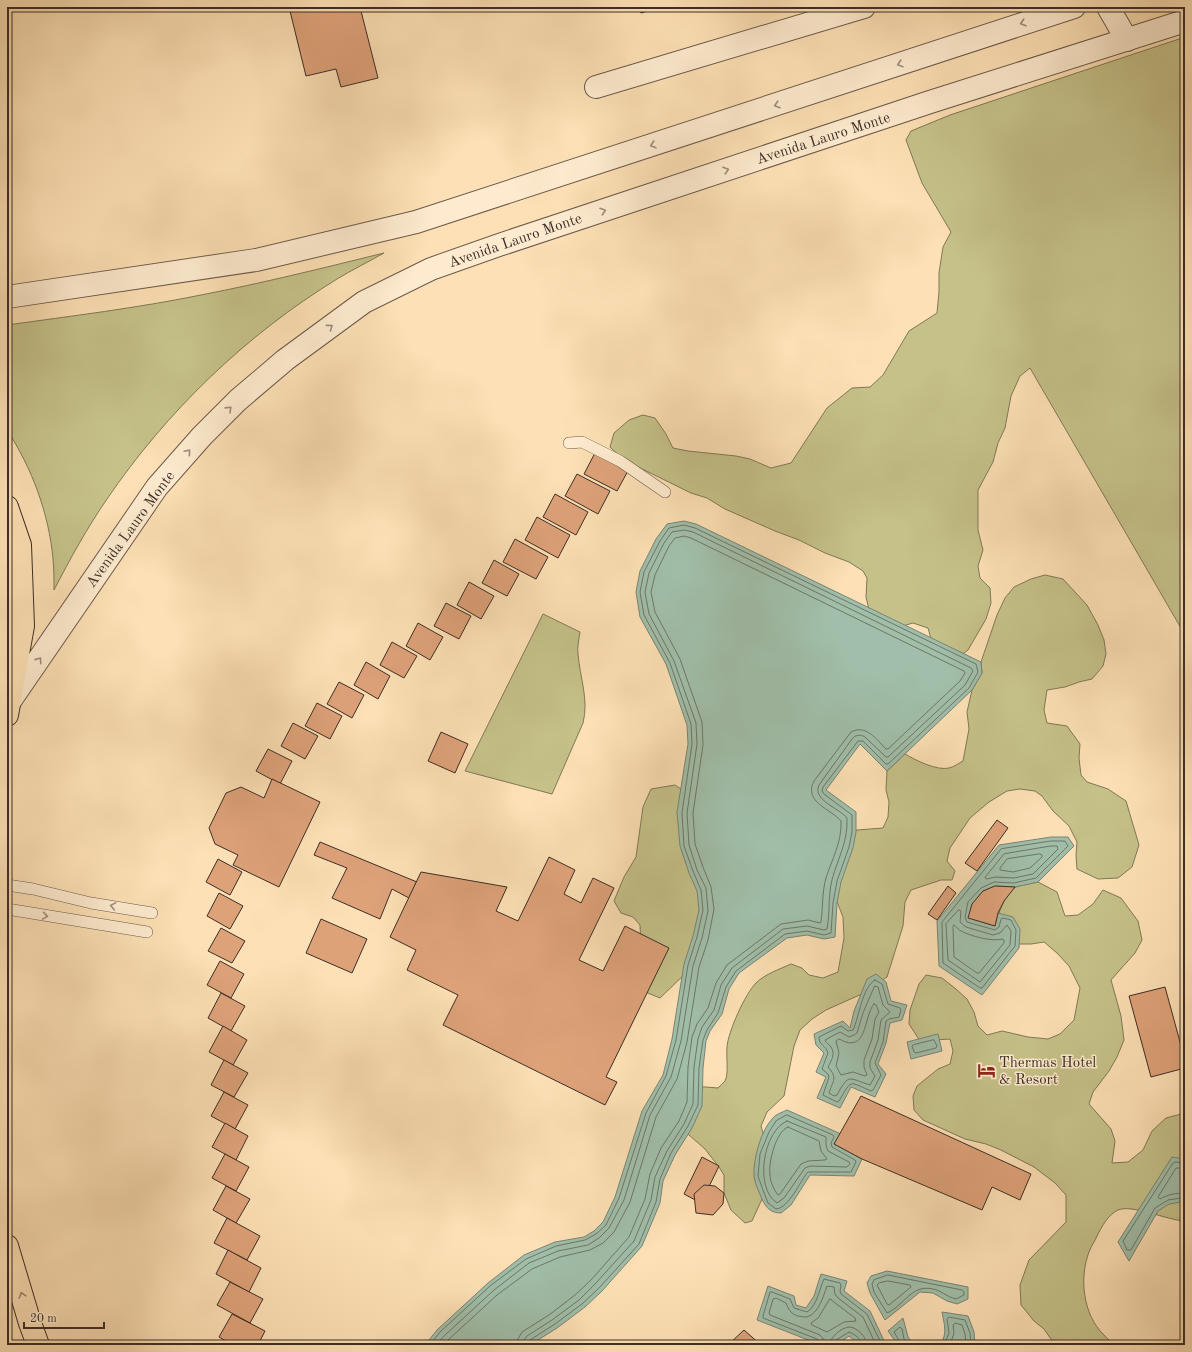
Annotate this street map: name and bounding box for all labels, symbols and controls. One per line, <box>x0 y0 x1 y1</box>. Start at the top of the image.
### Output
one-way arrow <box>1020 18 1027 27</box>
one-way arrow <box>897 59 904 68</box>
one-way arrow <box>773 100 780 109</box>
street label: Avenida Lauro Monte <box>755 111 892 168</box>
one-way arrow <box>650 140 657 149</box>
one-way arrow <box>722 166 729 175</box>
one-way arrow <box>599 207 606 216</box>
street label: Avenida Lauro Monte <box>447 212 584 271</box>
one-way arrow <box>325 325 332 332</box>
one-way arrow <box>224 406 232 414</box>
one-way arrow <box>183 450 190 457</box>
street label: Avenida Lauro Monte <box>84 469 178 591</box>
one-way arrow <box>34 657 42 664</box>
one-way arrow <box>110 903 116 911</box>
one-way arrow <box>42 911 49 920</box>
place label: Thermas Hotel & Resort <box>999 1056 1096 1088</box>
hotel icon: Thermas Hotel & Resort <box>976 1061 996 1081</box>
one-way arrow <box>18 1291 27 1298</box>
scale bar <box>24 1304 104 1330</box>
text: 20 m <box>30 1313 57 1325</box>

